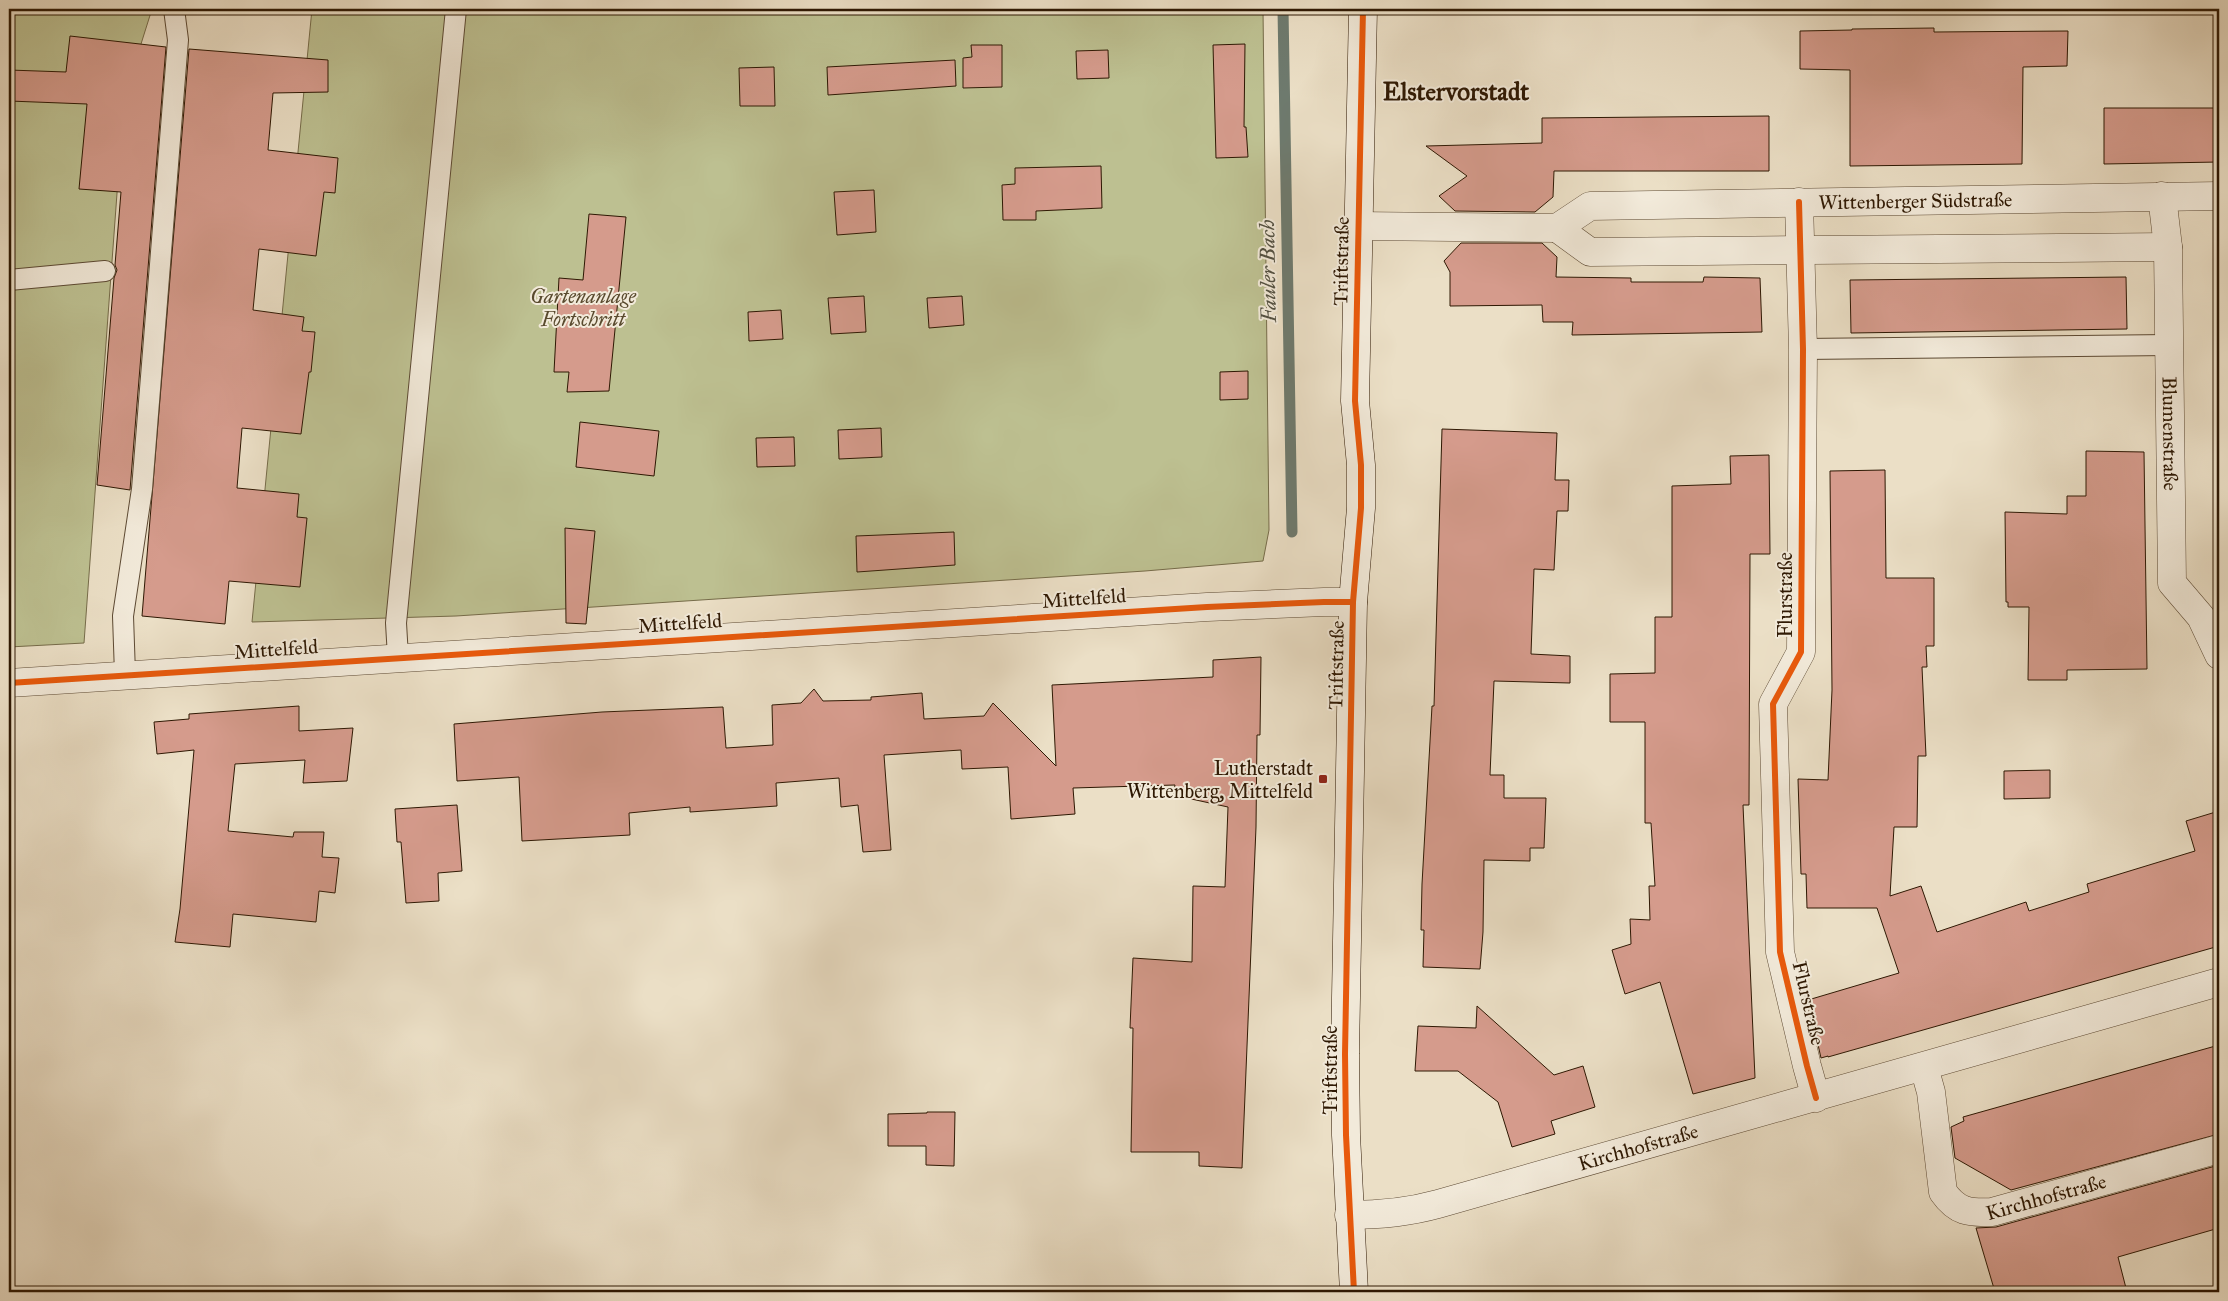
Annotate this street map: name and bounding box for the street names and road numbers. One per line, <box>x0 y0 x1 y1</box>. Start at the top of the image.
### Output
street label: Wittenberger Südstraße <box>1818 187 2012 214</box>
street label: Triftstraße <box>1328 216 1354 306</box>
street label: Blumenstraße <box>2158 376 2183 491</box>
street label: Flurstraße <box>1773 552 1797 638</box>
street label: Mittelfeld <box>1041 583 1127 613</box>
street label: Mittelfeld <box>637 608 723 638</box>
street label: Triftstraße <box>1323 620 1349 710</box>
street label: Mittelfeld <box>233 634 319 664</box>
street label: Flurstraße <box>1788 959 1830 1047</box>
street label: Triftstraße <box>1318 1025 1342 1115</box>
street label: Kirchhofstraße <box>1575 1119 1701 1176</box>
street label: Kirchhofstraße <box>1983 1169 2109 1225</box>

